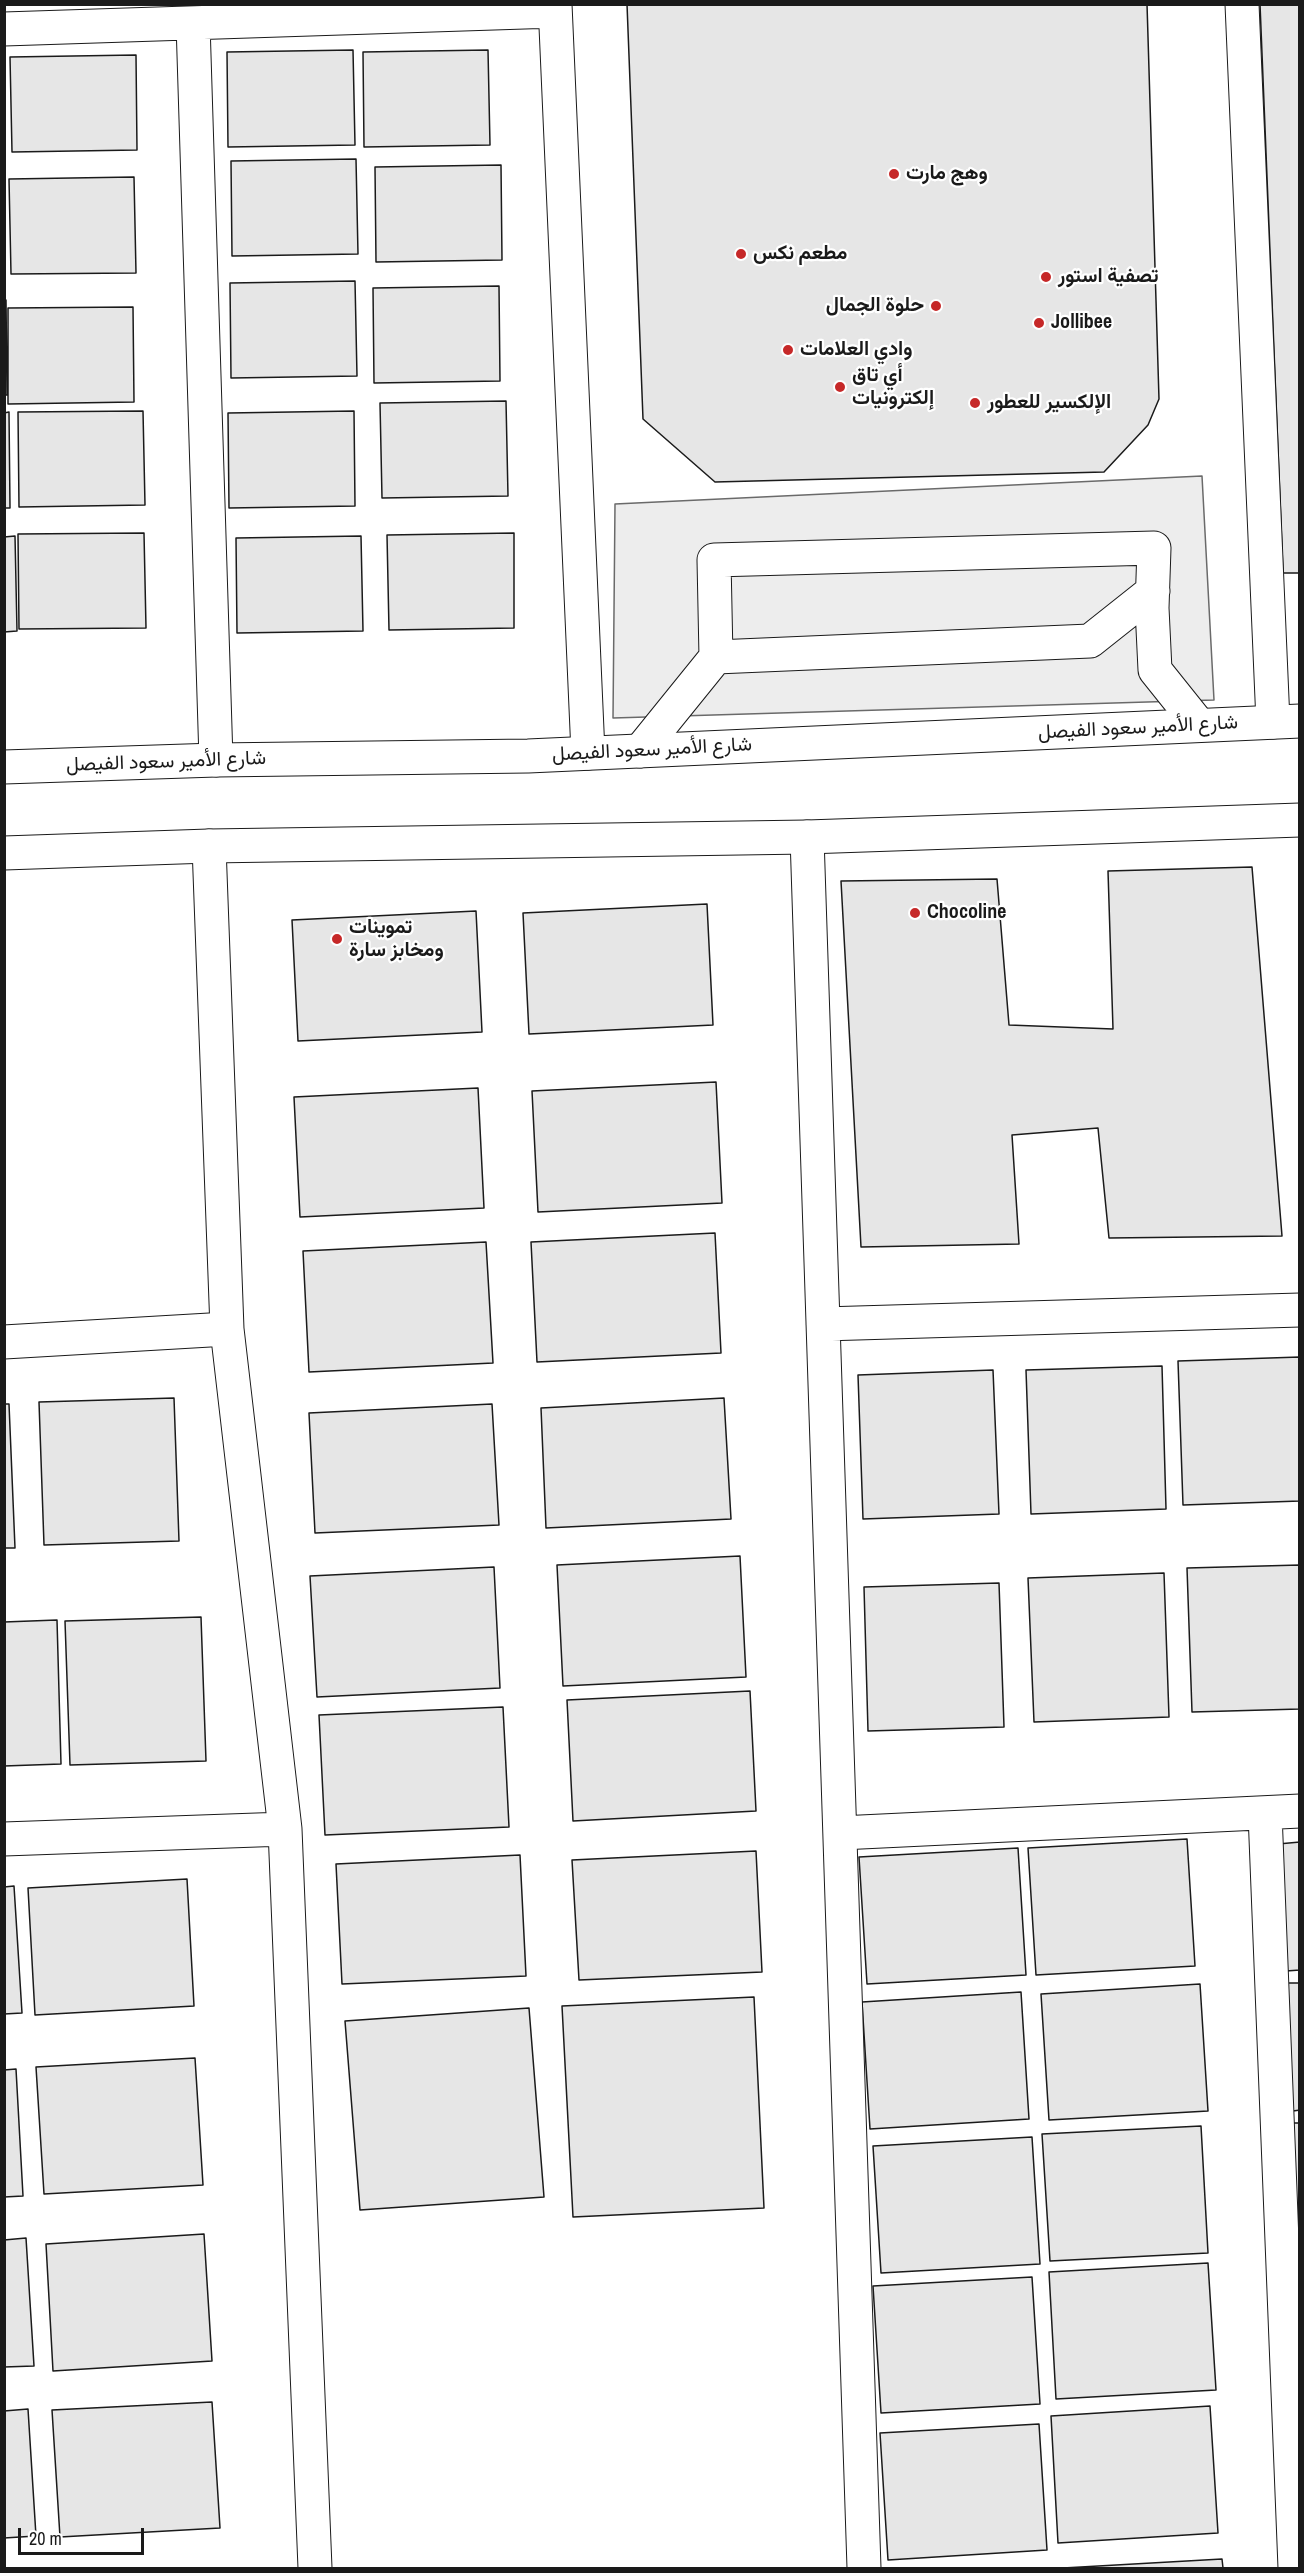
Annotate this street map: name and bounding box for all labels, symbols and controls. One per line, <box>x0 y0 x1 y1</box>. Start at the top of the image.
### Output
place label: وهج مارت <box>906 162 988 186</box>
marker: وهج مارت <box>887 167 901 181</box>
place label: مطعم نكس <box>753 242 847 266</box>
marker: مطعم نكس <box>734 247 748 261</box>
place label: تصفية استور <box>1058 265 1159 289</box>
marker: تصفية استور <box>1039 270 1053 284</box>
place label: حلوة الجمال <box>826 294 924 318</box>
marker: حلوة الجمال <box>929 299 943 313</box>
place label: Jollibee <box>1051 311 1112 335</box>
marker: Jollibee <box>1032 316 1046 330</box>
place label: وادي العلامات <box>800 338 913 362</box>
marker: وادي العلامات <box>781 343 795 357</box>
place label: أي تاق إلكترونيات <box>852 364 934 411</box>
marker: أي تاق إلكترونيات <box>833 380 847 394</box>
place label: الإلكسير للعطور <box>987 391 1111 415</box>
marker: الإلكسير للعطور <box>968 396 982 410</box>
street label: شارع الأمير سعود الفيصل <box>1037 711 1239 745</box>
street label: شارع الأمير سعود الفيصل <box>551 733 753 767</box>
street label: شارع الأمير سعود الفيصل <box>66 747 266 777</box>
place label: Chocoline <box>927 901 1006 925</box>
marker: Chocoline <box>908 906 922 920</box>
place label: تموينات ومخابز سارة <box>349 916 444 963</box>
marker: تموينات ومخابز سارة <box>330 932 344 946</box>
scale bar <box>21 2516 147 2554</box>
text: 20 m <box>29 2526 62 2551</box>

